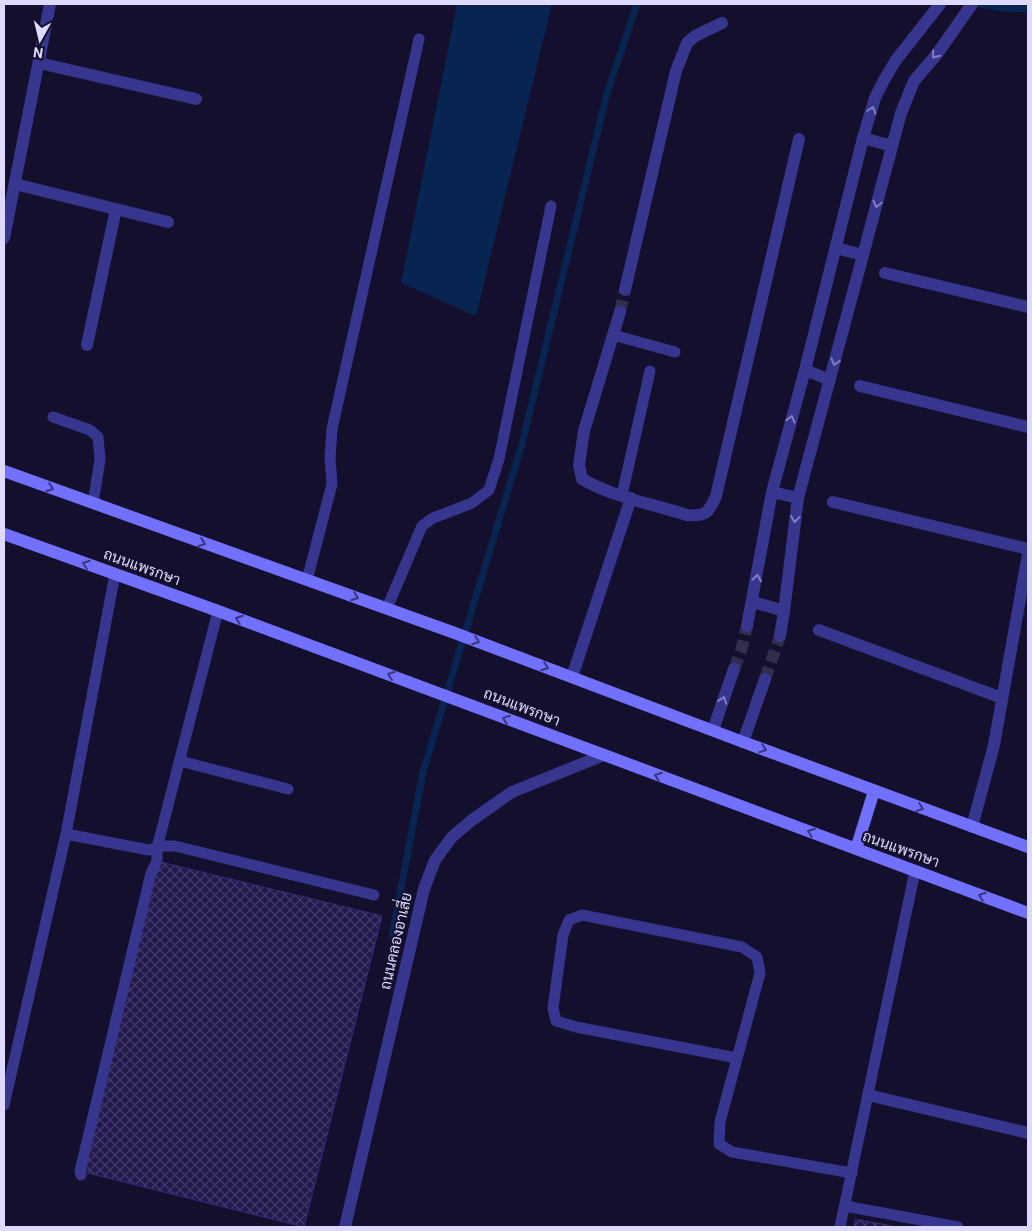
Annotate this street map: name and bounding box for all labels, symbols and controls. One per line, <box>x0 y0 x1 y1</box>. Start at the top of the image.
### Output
north arrow <box>15 15 65 65</box>
text: N <box>32 44 44 61</box>
one-way arrow <box>932 50 941 59</box>
one-way arrow <box>866 106 876 114</box>
one-way arrow <box>872 200 882 208</box>
one-way arrow <box>830 357 841 366</box>
one-way arrow <box>786 416 796 424</box>
one-way arrow <box>45 482 53 492</box>
one-way arrow <box>790 515 801 523</box>
one-way arrow <box>198 537 206 547</box>
street label: ถนนแพรกษา <box>101 545 183 589</box>
one-way arrow <box>82 560 91 570</box>
one-way arrow <box>751 574 761 582</box>
one-way arrow <box>351 591 359 601</box>
one-way arrow <box>235 615 243 625</box>
one-way arrow <box>471 635 479 645</box>
one-way arrow <box>540 661 549 671</box>
one-way arrow <box>387 671 396 681</box>
street label: ถนนแพรกษา <box>481 684 563 730</box>
one-way arrow <box>717 696 727 705</box>
one-way arrow <box>502 715 511 725</box>
one-way arrow <box>758 743 766 753</box>
one-way arrow <box>655 772 663 782</box>
one-way arrow <box>915 802 924 812</box>
street label: ถนนแพรกษา <box>860 827 942 871</box>
one-way arrow <box>807 828 815 838</box>
street label: ถนนคลองอาเสี่ย <box>370 889 416 991</box>
one-way arrow <box>979 892 987 902</box>

